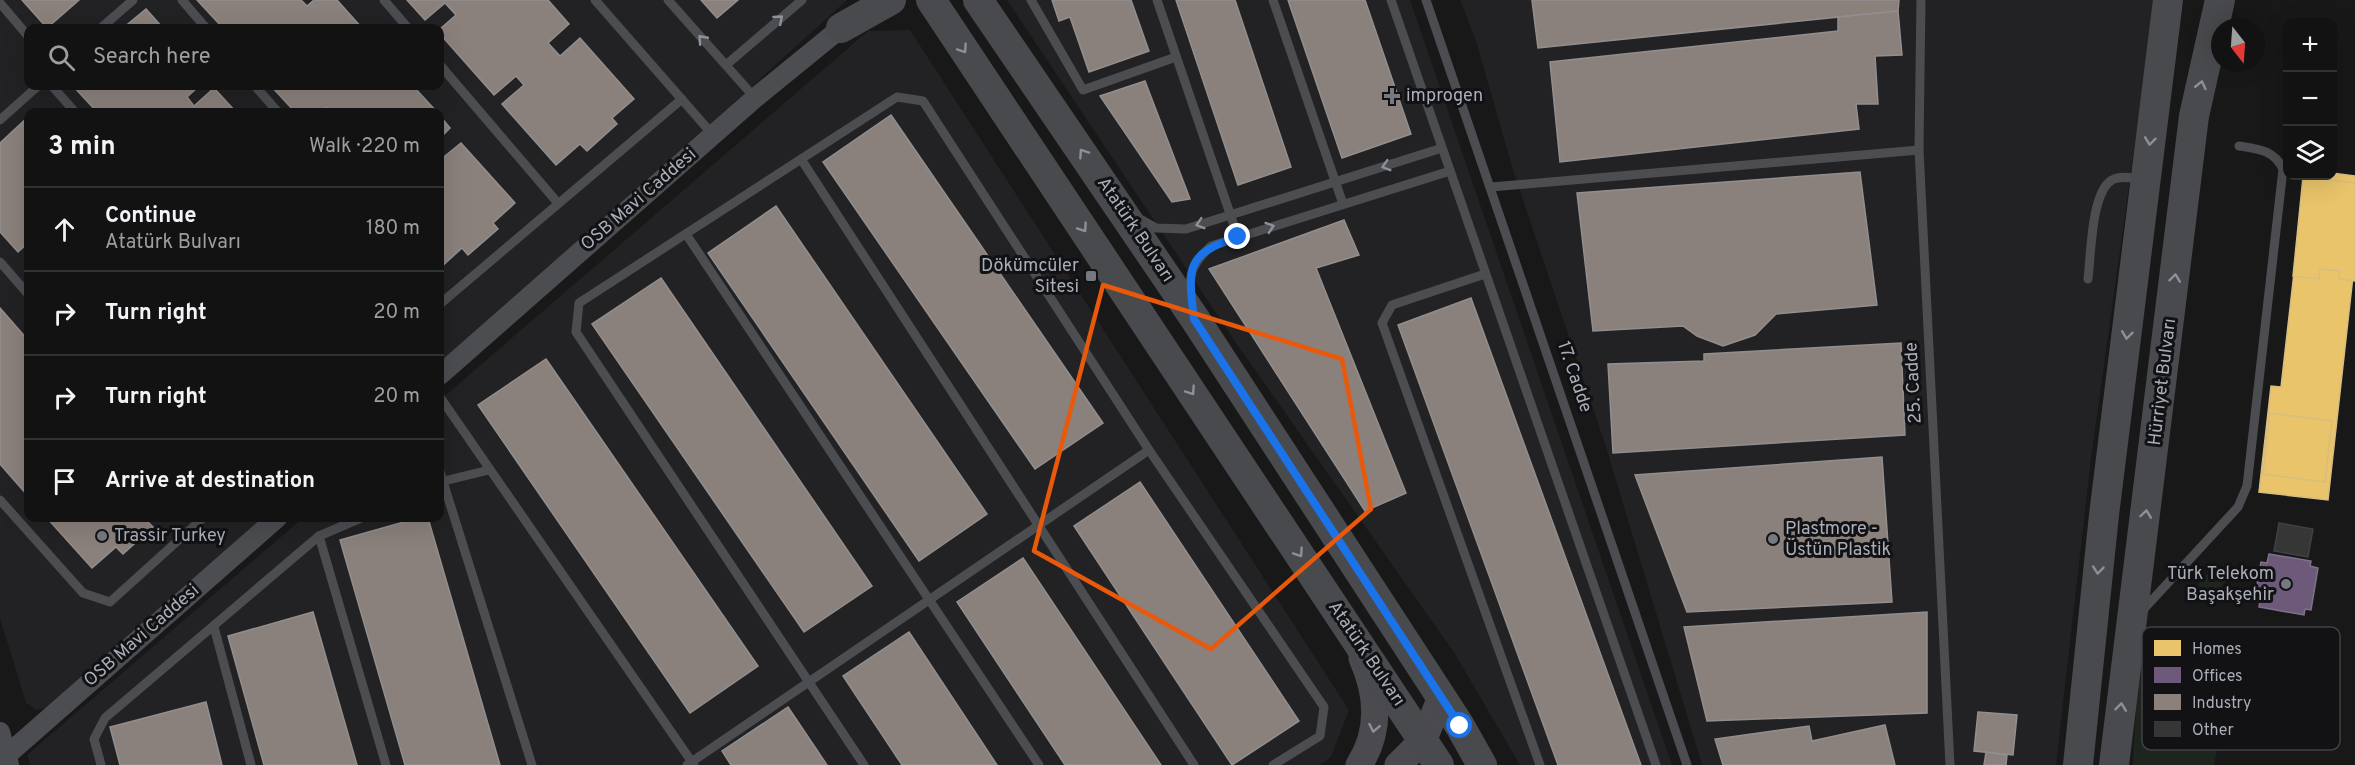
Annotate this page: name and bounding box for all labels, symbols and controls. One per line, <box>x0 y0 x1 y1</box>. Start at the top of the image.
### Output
one-way arrow <box>773 15 783 26</box>
north arrow <box>2211 18 2265 72</box>
map controls <box>2283 18 2337 180</box>
button: + <box>2283 18 2337 72</box>
search box <box>24 24 444 90</box>
one-way arrow <box>698 35 709 45</box>
icon: search <box>45 41 78 74</box>
one-way arrow <box>956 42 967 53</box>
text: Search here <box>93 44 211 71</box>
button: − <box>2283 72 2337 126</box>
one-way arrow <box>2194 80 2207 90</box>
place label: improgen <box>1406 85 1483 108</box>
marker: improgen <box>1383 87 1401 105</box>
button: layers <box>2283 126 2337 180</box>
text: 3 min <box>48 131 116 164</box>
text: Walk · 220 m <box>309 134 420 160</box>
one-way arrow <box>2145 137 2157 146</box>
street label: OSB Mavi Caddesi <box>577 144 701 256</box>
one-way arrow <box>1079 149 1090 160</box>
one-way arrow <box>1381 158 1392 171</box>
street label: Atatürk Bulvarı <box>1091 173 1179 287</box>
text: Continue <box>105 203 196 230</box>
icon: ahead <box>48 213 81 246</box>
text: 180 m <box>366 216 420 242</box>
one-way arrow <box>1195 217 1206 229</box>
one-way arrow <box>1076 222 1087 233</box>
one-way arrow <box>1264 222 1275 234</box>
route end <box>1224 223 1250 249</box>
text: Atatürk Bulvarı <box>105 230 241 256</box>
place label: Dökümcüler Sitesi <box>981 255 1079 299</box>
marker: Dökümcüler Sitesi <box>1084 269 1098 283</box>
one-way arrow <box>2168 274 2181 283</box>
icon: right <box>48 297 81 330</box>
text: Turn right <box>105 300 207 327</box>
text: 20 m <box>373 300 420 326</box>
street label: Hürriyet Bulvarı <box>2144 317 2182 447</box>
one-way arrow <box>2121 330 2134 340</box>
street label: 17. Cadde <box>1551 338 1597 416</box>
street label: 25. Cadde <box>1900 342 1928 424</box>
icon: right <box>48 381 81 414</box>
text: Turn right <box>105 384 207 411</box>
text: 20 m <box>373 384 420 410</box>
one-way arrow <box>1184 384 1195 395</box>
icon: arrive <box>48 465 81 498</box>
text: Arrive at destination <box>105 468 315 495</box>
one-way arrow <box>2139 509 2152 518</box>
place label: Plastmore - Üstün Plastik <box>1785 518 1891 562</box>
place label: Trassir Turkey <box>114 525 226 548</box>
marker: Trassir Turkey <box>95 529 109 543</box>
marker: Plastmore - Üstün Plastik <box>1766 532 1780 546</box>
one-way arrow <box>1292 546 1303 557</box>
place label: Türk Telekom Başakşehir <box>2167 563 2274 607</box>
one-way arrow <box>2092 566 2105 575</box>
marker: Türk Telekom Başakşehir <box>2279 577 2293 591</box>
street label: OSB Mavi Caddesi <box>80 580 204 692</box>
street label: Atatürk Bulvarı <box>1322 597 1410 711</box>
legend <box>2142 627 2340 750</box>
text: Homes <box>2192 640 2242 660</box>
text: Offices <box>2192 667 2243 687</box>
text: Industry <box>2192 694 2251 714</box>
one-way arrow <box>2114 702 2126 711</box>
route start <box>1446 712 1472 738</box>
text: Other <box>2192 721 2234 741</box>
one-way arrow <box>1368 723 1381 733</box>

